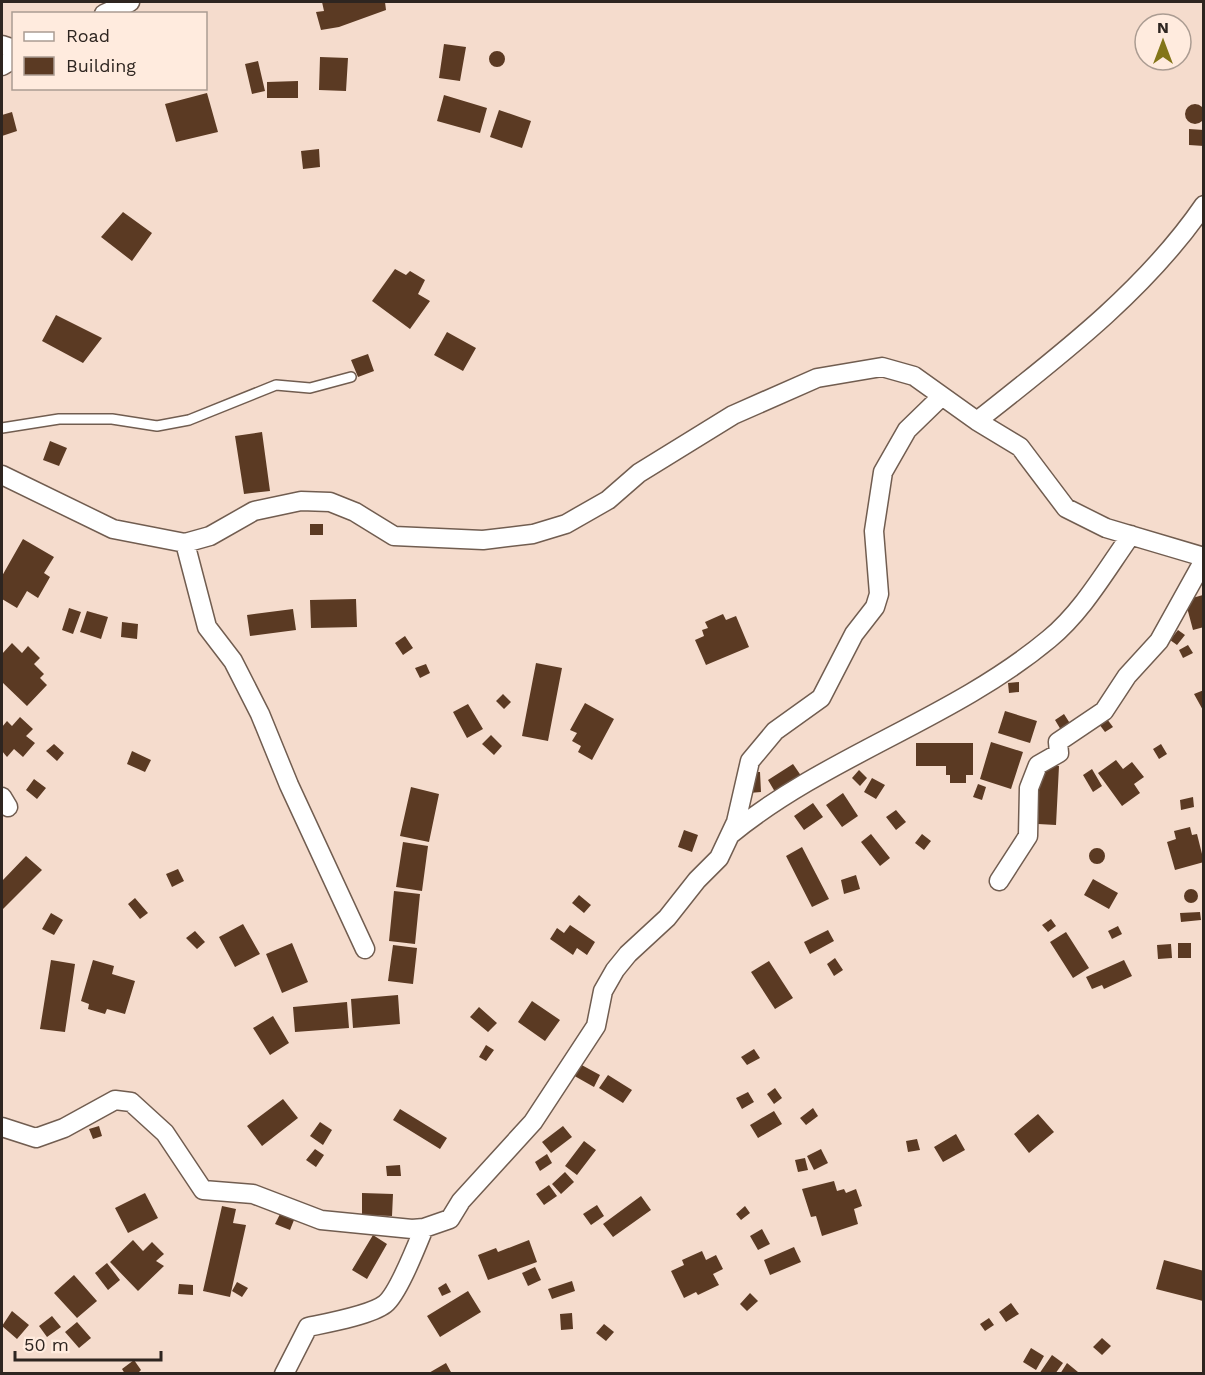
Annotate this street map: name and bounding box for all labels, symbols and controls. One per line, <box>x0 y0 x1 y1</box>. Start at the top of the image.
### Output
legend <box>12 12 207 90</box>
north arrow <box>1133 12 1193 72</box>
text: N <box>1157 18 1169 37</box>
text: Road <box>66 25 110 46</box>
text: Building <box>66 55 136 76</box>
scale bar <box>15 1324 160 1362</box>
text: 50 m <box>24 1334 69 1355</box>

